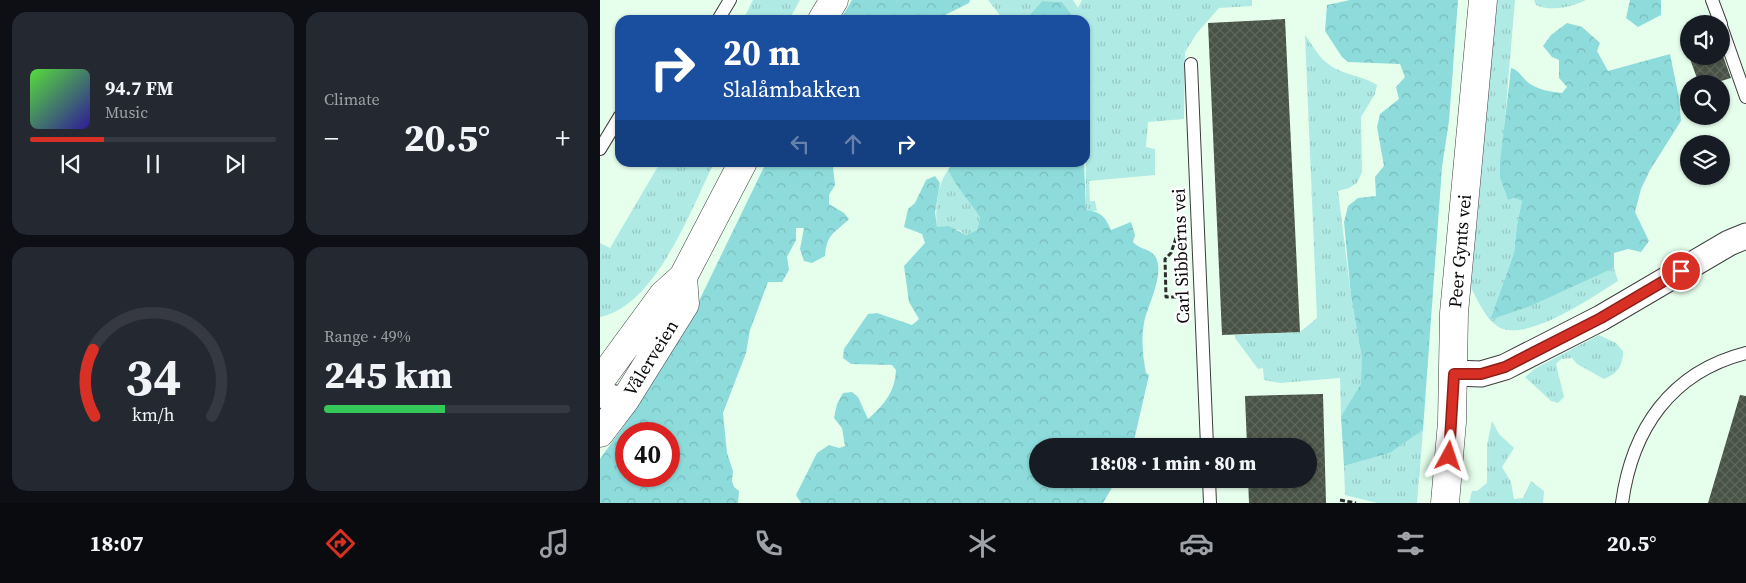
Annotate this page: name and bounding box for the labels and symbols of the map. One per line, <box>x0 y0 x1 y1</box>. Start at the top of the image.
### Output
street label: Carl Sibberns vei <box>1166 188 1195 324</box>
street label: Peer Gynts vei <box>1442 193 1477 309</box>
pin <box>1660 250 1702 292</box>
street label: Vålerveien <box>617 315 684 401</box>
speed limit sign: 40 <box>615 422 680 487</box>
position arrow <box>1422 429 1474 481</box>

